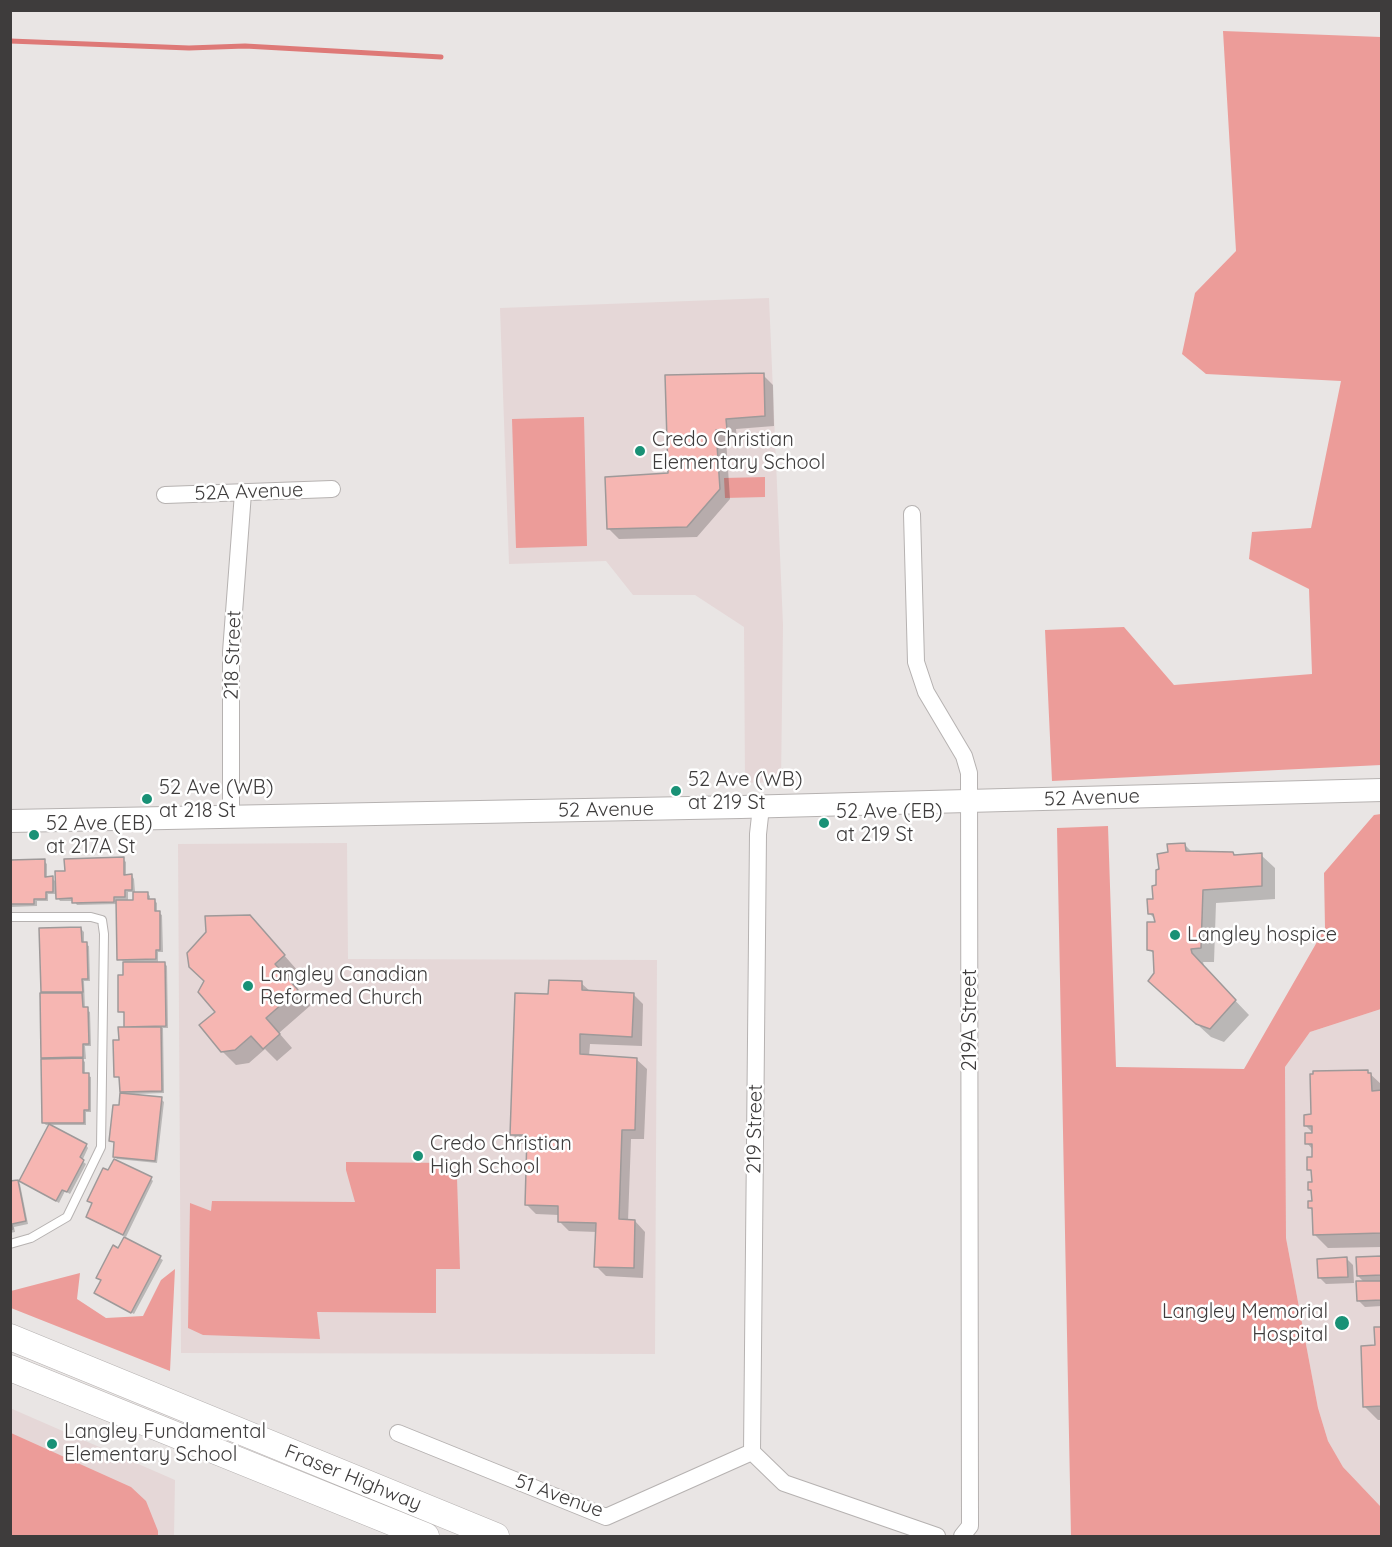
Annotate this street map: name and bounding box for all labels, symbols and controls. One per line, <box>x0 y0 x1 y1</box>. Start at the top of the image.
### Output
place label: Credo Christian Elementary School <box>652 428 825 475</box>
marker: Credo Christian Elementary School <box>633 444 647 458</box>
street label: 52A Avenue <box>194 478 304 506</box>
street label: 218 Street <box>219 610 247 700</box>
place label: 52 Ave (WB) at 219 St <box>688 768 802 815</box>
place label: 52 Ave (WB) at 218 St <box>159 776 273 823</box>
marker: 52 Ave (WB) at 219 St <box>669 784 683 798</box>
street label: 52 Avenue <box>1044 784 1140 812</box>
marker: 52 Ave (WB) at 218 St <box>140 792 154 806</box>
street label: 52 Avenue <box>558 797 654 823</box>
place label: 52 Ave (EB) at 219 St <box>836 800 942 847</box>
place label: 52 Ave (EB) at 217A St <box>46 812 152 859</box>
marker: 52 Ave (EB) at 219 St <box>817 816 831 830</box>
marker: 52 Ave (EB) at 217A St <box>27 828 41 842</box>
place label: Langley hospice <box>1187 923 1337 947</box>
marker: Langley hospice <box>1168 928 1182 942</box>
place label: Langley Canadian Reformed Church <box>260 963 428 1010</box>
street label: 219A Street <box>958 969 982 1071</box>
marker: Langley Canadian Reformed Church <box>241 979 255 993</box>
street label: 219 Street <box>742 1084 768 1174</box>
place label: Credo Christian High School <box>430 1132 572 1179</box>
marker: Credo Christian High School <box>411 1149 425 1163</box>
place label: Langley Memorial Hospital <box>1162 1300 1328 1347</box>
marker: Langley Memorial Hospital <box>1333 1314 1351 1332</box>
place label: Langley Fundamental Elementary School <box>64 1420 266 1467</box>
marker: Langley Fundamental Elementary School <box>45 1437 59 1451</box>
street label: Fraser Highway <box>281 1440 425 1516</box>
street label: 51 Avenue <box>512 1469 606 1523</box>

